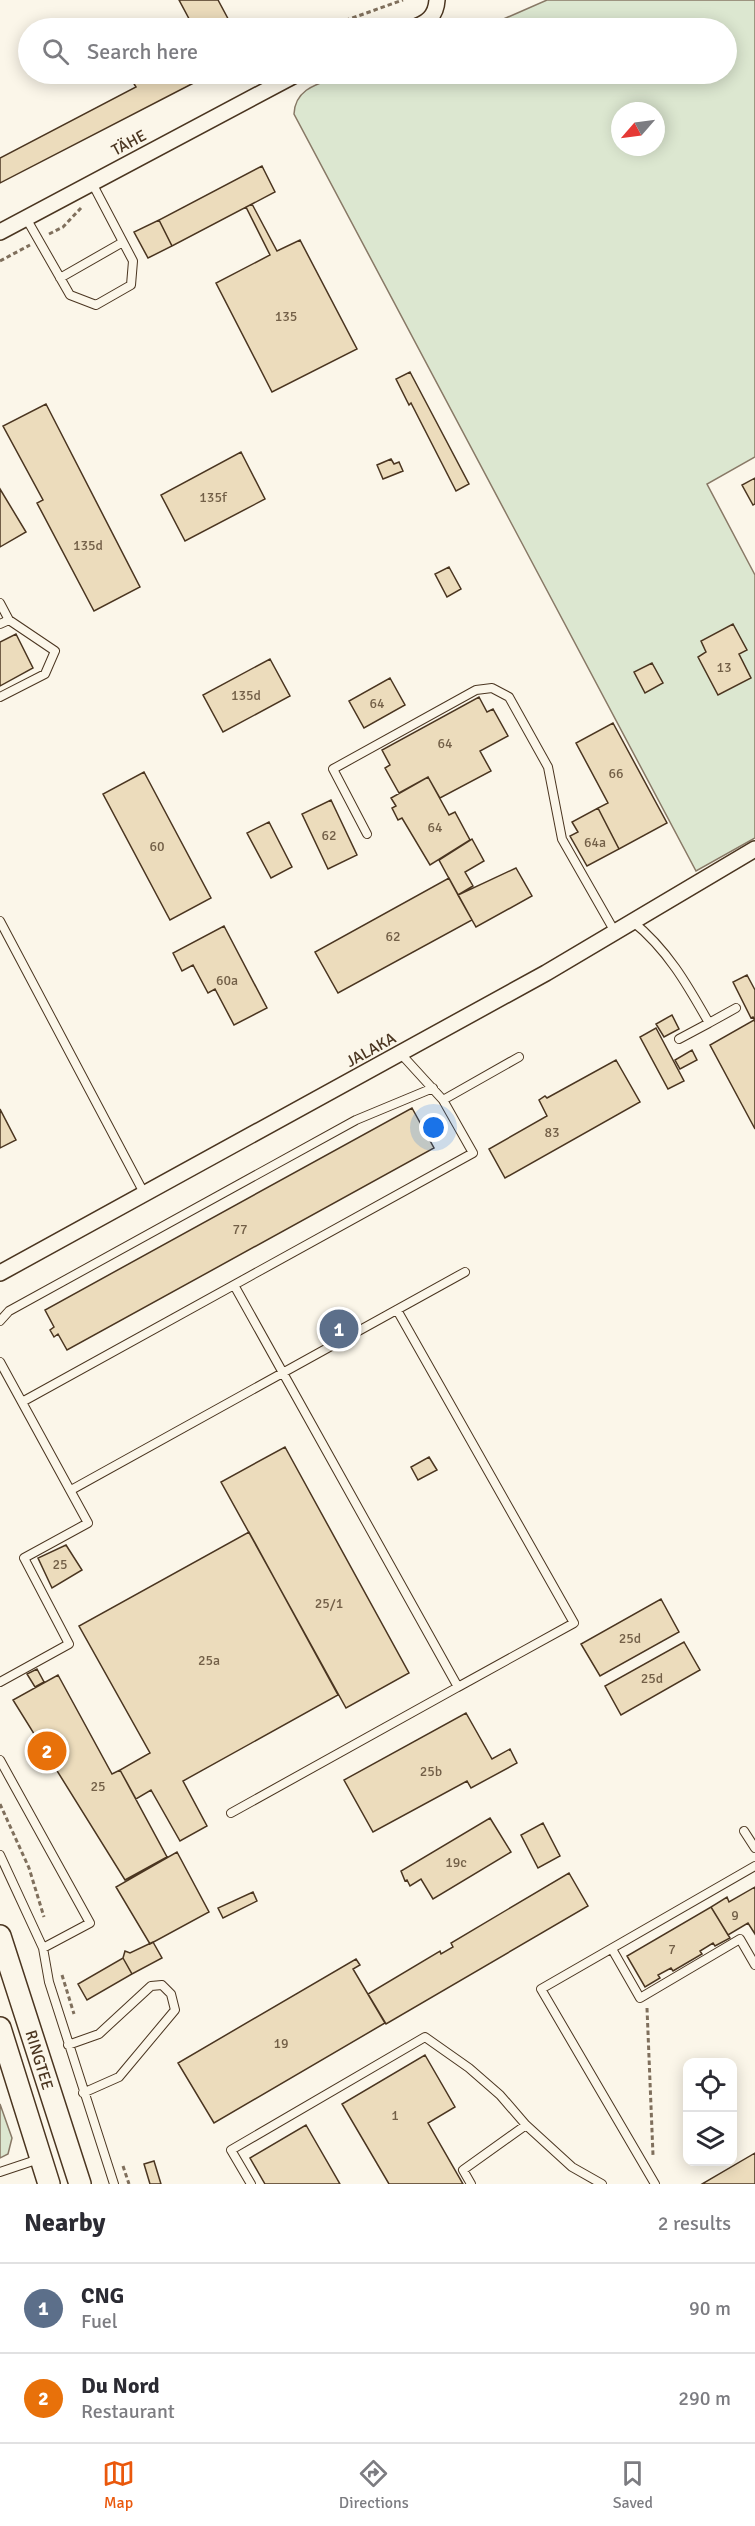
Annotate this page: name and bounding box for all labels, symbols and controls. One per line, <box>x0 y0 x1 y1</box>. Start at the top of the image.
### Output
search box <box>18 18 737 84</box>
icon: search <box>39 35 72 68</box>
text: Search here <box>87 38 198 65</box>
north arrow <box>611 102 665 156</box>
street label: TÄHE <box>108 126 150 160</box>
house number: 135 <box>275 308 297 325</box>
house number: 135f <box>199 489 228 506</box>
house number: 135d <box>73 537 103 554</box>
house number: 13 <box>716 659 732 676</box>
house number: 135d <box>231 687 261 704</box>
house number: 64 <box>369 695 385 712</box>
house number: 64 <box>437 735 453 752</box>
house number: 66 <box>608 765 624 782</box>
house number: 64 <box>427 819 443 836</box>
house number: 62 <box>321 827 337 844</box>
house number: 64a <box>584 834 606 851</box>
house number: 60 <box>149 838 165 855</box>
house number: 62 <box>385 928 401 945</box>
house number: 60a <box>216 972 238 989</box>
street label: JALAKA <box>343 1028 400 1072</box>
your location <box>419 1113 448 1142</box>
house number: 83 <box>544 1124 560 1141</box>
house number: 77 <box>232 1221 248 1238</box>
pin: 1 <box>320 1306 358 1352</box>
house number: 25 <box>52 1556 68 1573</box>
house number: 25/1 <box>315 1595 343 1612</box>
house number: 25d <box>619 1630 641 1647</box>
house number: 25a <box>198 1652 220 1669</box>
house number: 25d <box>641 1670 663 1687</box>
pin: 2 <box>28 1728 66 1774</box>
house number: 25b <box>420 1763 442 1780</box>
house number: 25 <box>90 1778 106 1795</box>
house number: 19c <box>445 1854 467 1871</box>
house number: 9 <box>731 1907 739 1924</box>
house number: 7 <box>668 1941 676 1958</box>
street label: RINGTEE <box>20 2028 58 2092</box>
house number: 19 <box>273 2035 289 2052</box>
map controls <box>683 2058 737 2166</box>
button: locate <box>683 2058 737 2112</box>
house number: 1 <box>391 2107 399 2124</box>
button: layers <box>683 2112 737 2166</box>
text: Nearby <box>24 2207 105 2239</box>
text: 2 results <box>658 2211 731 2236</box>
text: CNG <box>81 2282 124 2309</box>
text: 1 <box>38 2296 49 2321</box>
text: 90 m <box>689 2296 731 2321</box>
text: Fuel <box>81 2309 118 2334</box>
text: Du Nord <box>81 2372 160 2399</box>
text: 2 <box>38 2386 49 2411</box>
text: 290 m <box>678 2386 731 2411</box>
text: Restaurant <box>81 2399 175 2424</box>
tab: Map <box>102 2457 135 2513</box>
tab: Directions <box>339 2457 409 2513</box>
tab: Saved <box>613 2457 653 2513</box>

